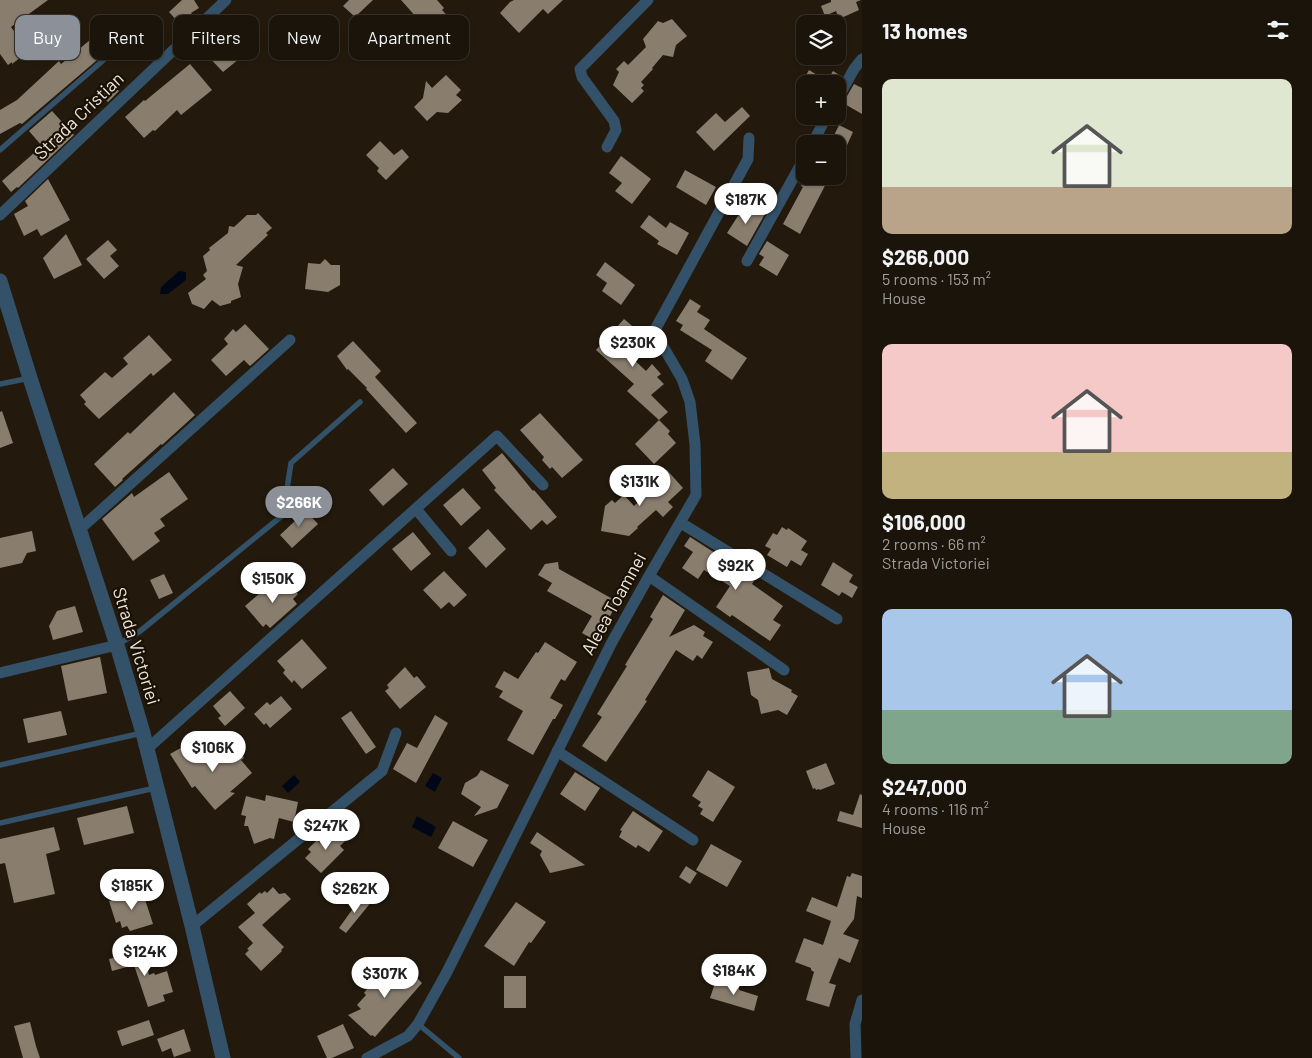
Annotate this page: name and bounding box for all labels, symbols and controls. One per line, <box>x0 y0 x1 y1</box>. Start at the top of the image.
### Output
chip: Buy <box>15 15 80 60</box>
chip: Rent <box>90 15 163 60</box>
chip: Filters <box>173 15 259 60</box>
chip: New <box>269 15 339 60</box>
chip: Apartment <box>349 15 469 60</box>
map controls <box>796 15 846 185</box>
button: layers <box>796 15 846 65</box>
icon: filters <box>1264 16 1292 44</box>
text: 13 homes <box>882 18 967 43</box>
street label: Strada Cristian <box>29 67 128 164</box>
button: + <box>796 75 846 125</box>
icon: home <box>1042 111 1132 201</box>
button: − <box>796 135 846 185</box>
pin: $187K <box>711 182 781 225</box>
text: $187K <box>725 189 767 208</box>
text: $266,000 <box>882 244 969 269</box>
text: 5 rooms · 153 m² <box>882 269 991 288</box>
text: House <box>882 288 926 307</box>
pin: $230K <box>598 326 668 368</box>
text: $230K <box>610 332 656 351</box>
icon: home <box>1042 376 1132 466</box>
pin: $131K <box>605 464 675 507</box>
text: $131K <box>620 471 660 490</box>
pin: $266K <box>264 486 334 528</box>
text: $266K <box>276 492 322 511</box>
text: $106,000 <box>882 509 966 534</box>
text: 2 rooms · 66 m² <box>882 534 986 553</box>
street label: Aleea Toamnei <box>576 548 650 659</box>
pin: $92K <box>706 548 766 591</box>
text: Strada Victoriei <box>882 553 990 572</box>
text: $92K <box>718 555 754 574</box>
pin: $150K <box>238 562 308 604</box>
text: $150K <box>252 568 294 587</box>
street label: Strada Victoriei <box>109 584 165 707</box>
icon: home <box>1042 641 1132 731</box>
pin: $106K <box>178 730 248 773</box>
text: $106K <box>192 737 234 756</box>
text: $247,000 <box>882 774 967 799</box>
text: 4 rooms · 116 m² <box>882 799 989 818</box>
pin: $247K <box>291 808 361 851</box>
text: $247K <box>304 815 348 834</box>
text: House <box>882 818 926 837</box>
pin: $185K <box>97 868 167 911</box>
pin: $262K <box>320 872 390 914</box>
text: $185K <box>111 875 153 894</box>
text: $262K <box>332 878 378 897</box>
pin: $124K <box>110 934 180 977</box>
text: $124K <box>123 941 167 960</box>
pin: $184K <box>699 954 769 996</box>
pin: $307K <box>350 956 420 999</box>
text: $184K <box>712 960 756 979</box>
text: $307K <box>363 963 407 982</box>

